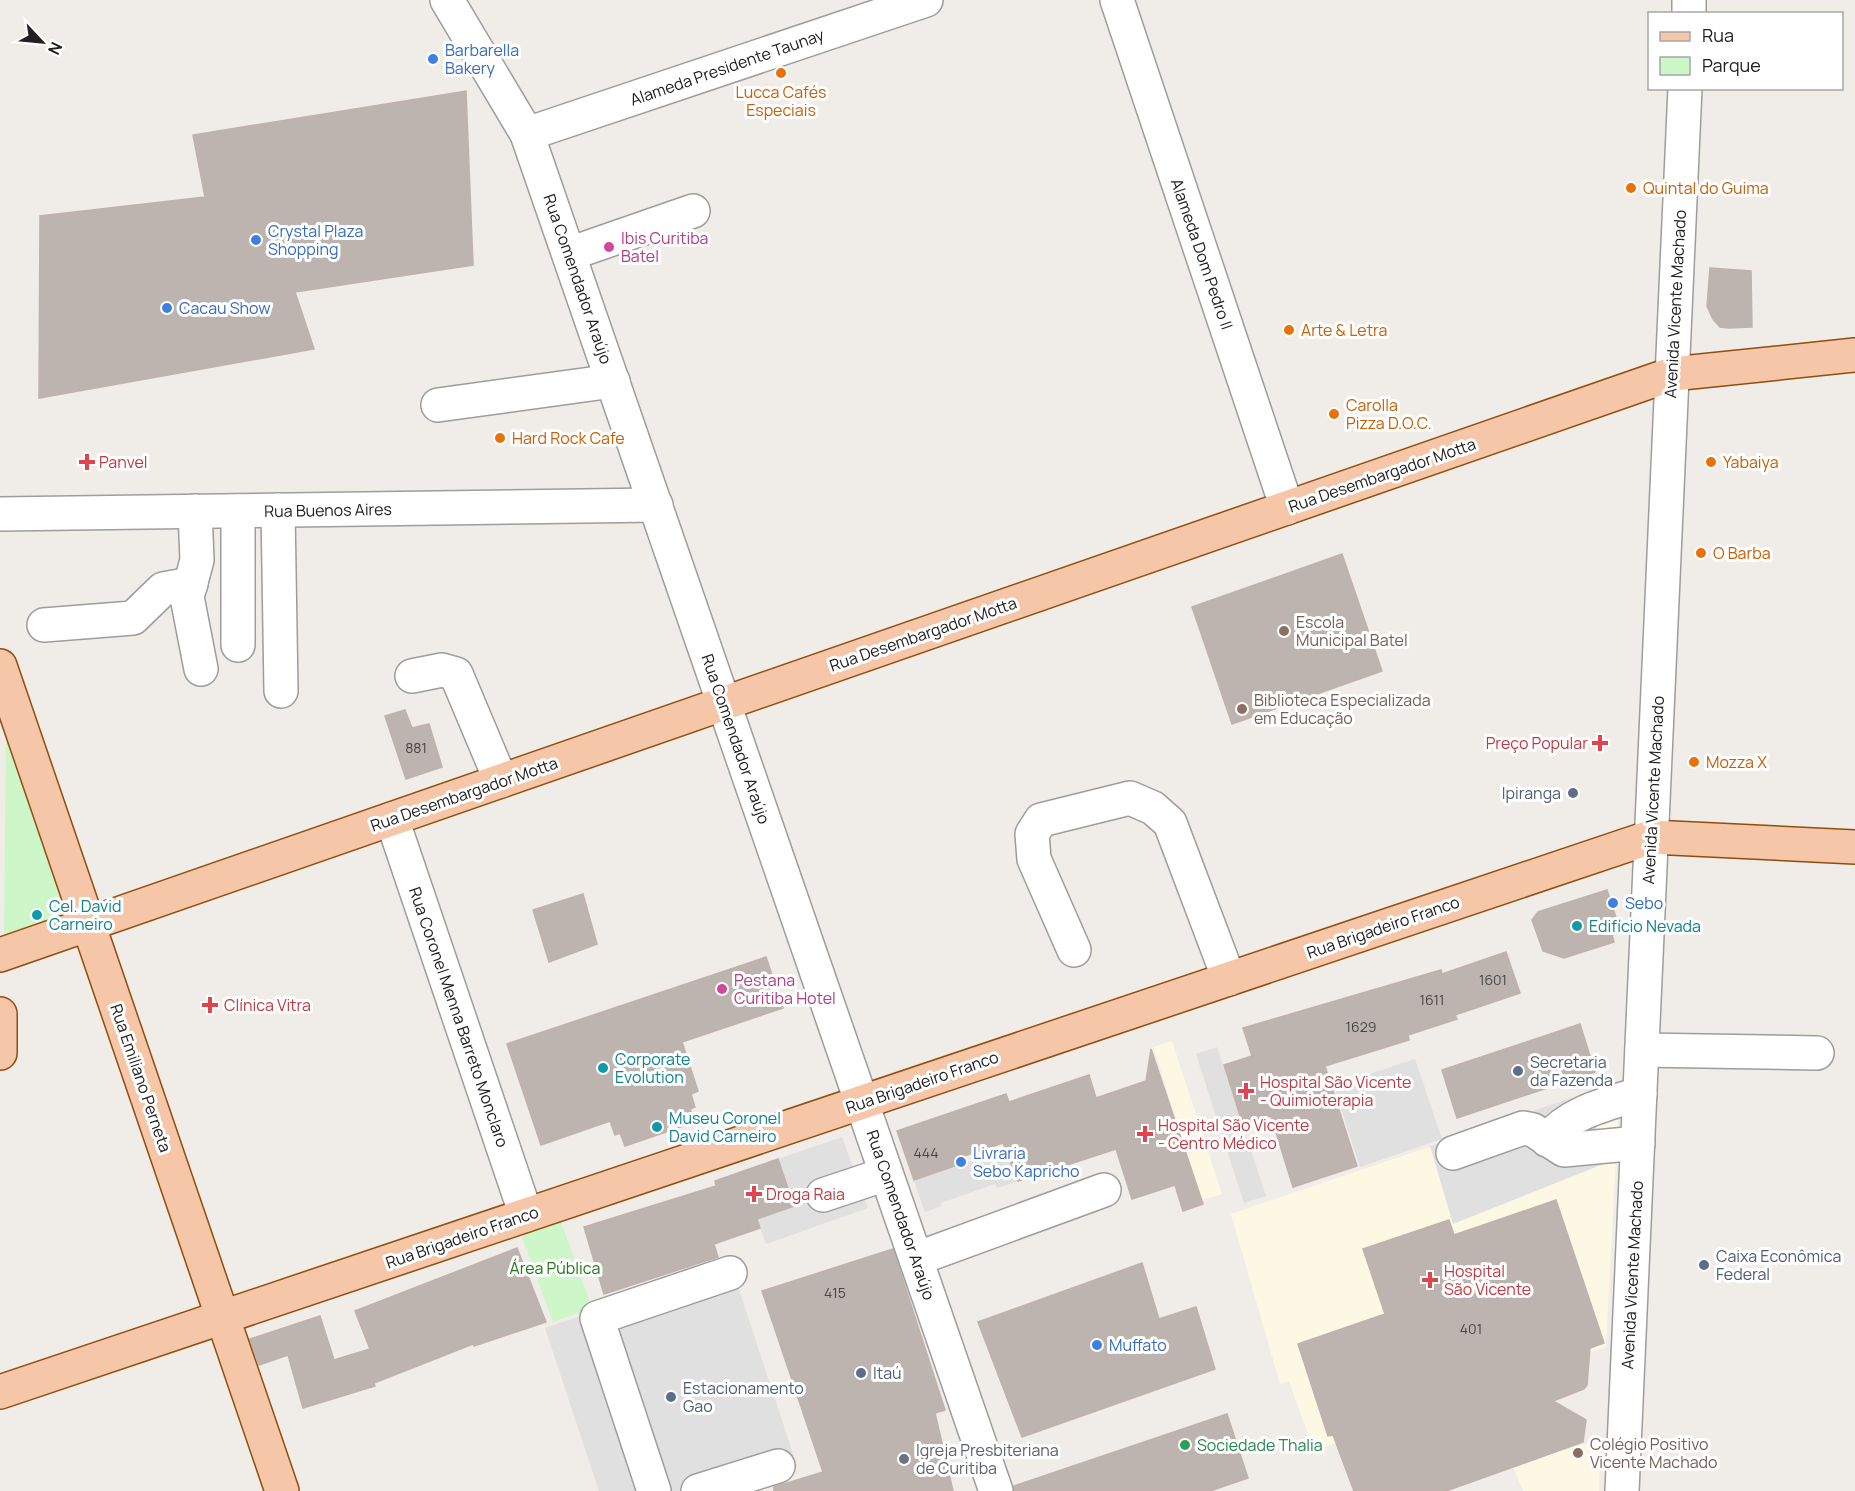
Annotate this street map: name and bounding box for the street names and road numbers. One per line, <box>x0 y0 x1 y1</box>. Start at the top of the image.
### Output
street label: Alameda Presidente Taunay <box>627 23 827 111</box>
street label: Alameda Dom Pedro II <box>1166 176 1238 332</box>
street label: Rua Comendador Araújo <box>539 191 617 367</box>
street label: Avenida Vicente Machado <box>1659 209 1691 399</box>
street label: Rua Desembargador Motta <box>1285 433 1479 517</box>
street label: Rua Buenos Aires <box>264 498 392 522</box>
street label: Rua Desembargador Motta <box>826 592 1020 676</box>
street label: Rua Comendador Araújo <box>697 651 775 827</box>
street label: Avenida Vicente Machado <box>1637 695 1669 885</box>
street label: Rua Desembargador Motta <box>367 752 561 836</box>
street label: Rua Coronel Menna Barreto Monclaro <box>404 884 514 1150</box>
street label: Rua Brigadeiro Franco <box>1304 891 1462 963</box>
street label: Rua Emiliano Perneta <box>105 1001 177 1155</box>
street label: Rua Brigadeiro Franco <box>843 1046 1001 1118</box>
street label: Rua Comendador Araújo <box>862 1127 940 1303</box>
street label: Avenida Vicente Machado <box>1616 1180 1648 1370</box>
street label: Rua Brigadeiro Franco <box>383 1201 541 1273</box>

